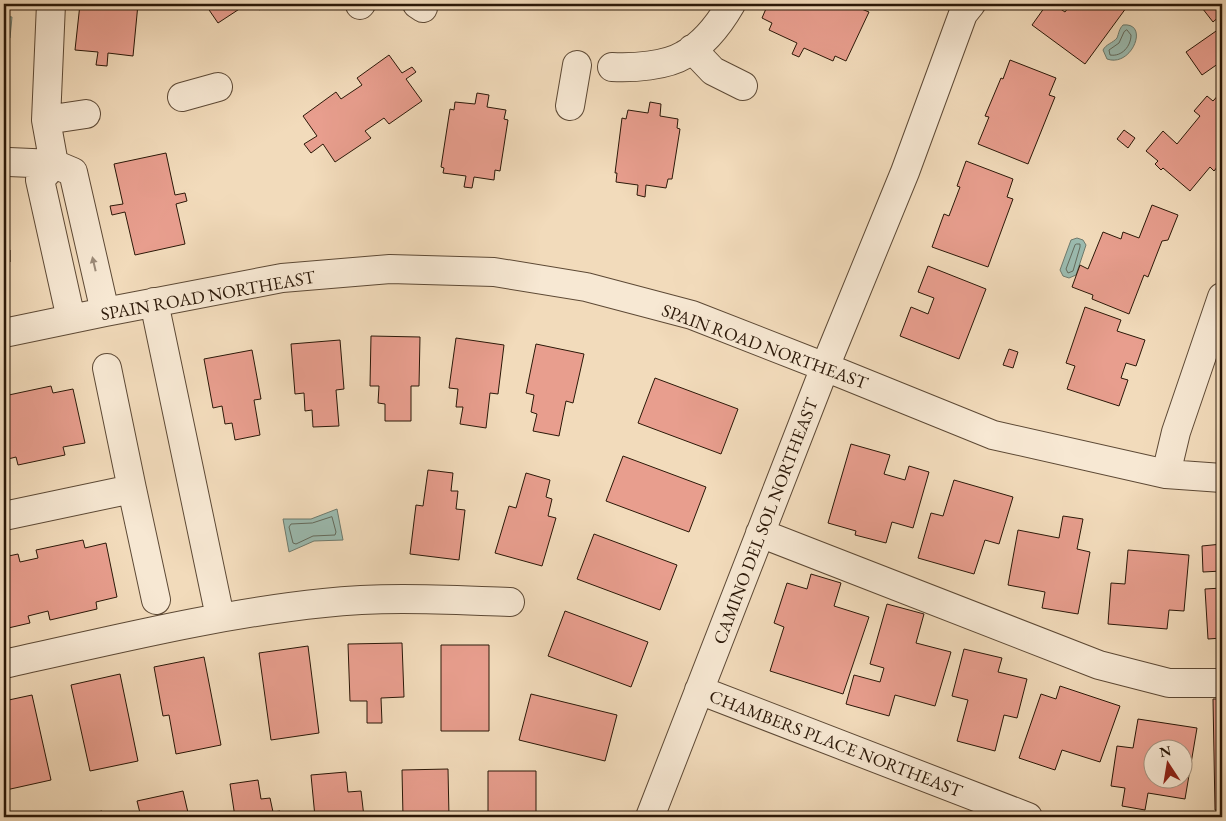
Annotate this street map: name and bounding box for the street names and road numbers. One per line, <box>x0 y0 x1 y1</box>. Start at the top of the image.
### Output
street label: SPAIN ROAD NORTHEAST <box>99 265 318 325</box>
street label: SPAIN ROAD NORTHEAST <box>659 298 872 394</box>
street label: CAMINO DEL SOL NORTHEAST <box>707 394 823 647</box>
street label: CHAMBERS PLACE NORTHEAST <box>706 684 967 802</box>

